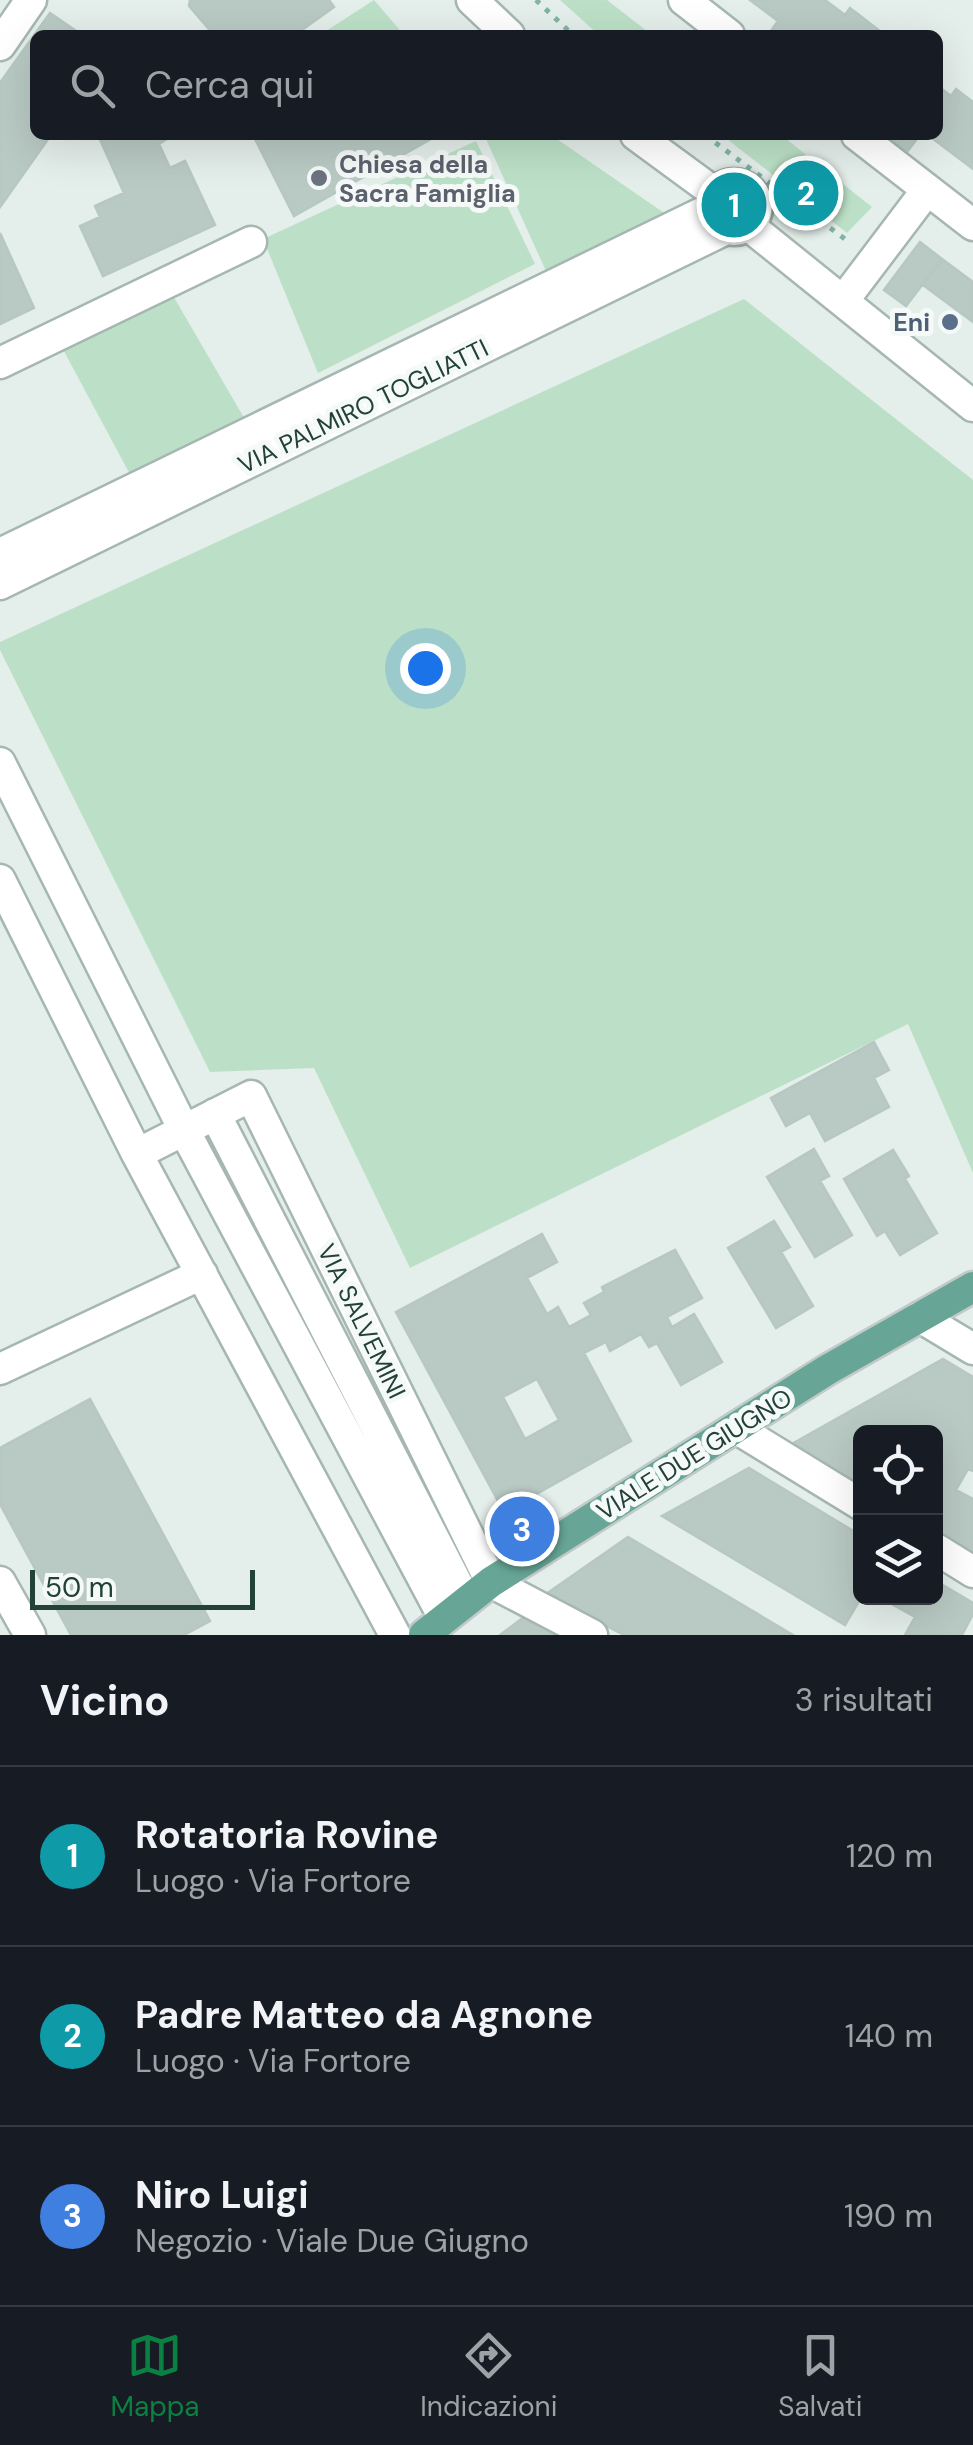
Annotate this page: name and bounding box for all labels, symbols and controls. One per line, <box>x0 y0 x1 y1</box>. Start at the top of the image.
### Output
search box <box>30 30 943 140</box>
icon: search <box>65 58 120 113</box>
text: Cerca qui <box>145 60 314 110</box>
place label: Chiesa della Sacra Famiglia <box>339 148 516 210</box>
pin: 2 <box>774 156 838 230</box>
marker: Chiesa della Sacra Famiglia <box>308 167 330 189</box>
pin: 1 <box>702 168 766 242</box>
place label: Eni <box>893 306 930 339</box>
marker: Eni <box>939 311 961 333</box>
street label: VIA PALMIRO TOGLIATTI <box>233 331 494 481</box>
your location <box>400 643 451 694</box>
street label: VIA SALVEMINI <box>310 1239 413 1404</box>
street label: VIALE DUE GIUGNO <box>590 1381 798 1528</box>
map controls <box>853 1425 943 1605</box>
button: locate <box>853 1425 943 1515</box>
pin: 3 <box>490 1492 554 1566</box>
button: layers <box>853 1515 943 1605</box>
scale bar <box>30 1565 255 1610</box>
text: 50 m <box>45 1569 114 1606</box>
text: Vicino <box>40 1673 170 1728</box>
text: 3 risultati <box>795 1679 933 1721</box>
text: Rotatoria Rovine <box>135 1810 438 1860</box>
text: 1 <box>67 1835 78 1877</box>
text: 120 m <box>846 1835 933 1877</box>
text: Luogo · Via Fortore <box>135 1860 411 1902</box>
text: Padre Matteo da Agnone <box>135 1990 593 2040</box>
text: 2 <box>63 2015 82 2057</box>
text: 140 m <box>845 2015 933 2057</box>
text: Luogo · Via Fortore <box>135 2040 411 2082</box>
text: Niro Luigi <box>135 2170 309 2220</box>
text: 3 <box>63 2195 82 2237</box>
text: 190 m <box>844 2195 933 2237</box>
text: Negozio · Viale Due Giugno <box>135 2220 529 2262</box>
tab: Mappa <box>110 2328 199 2425</box>
tab: Indicazioni <box>420 2328 557 2425</box>
tab: Salvati <box>778 2328 863 2425</box>

